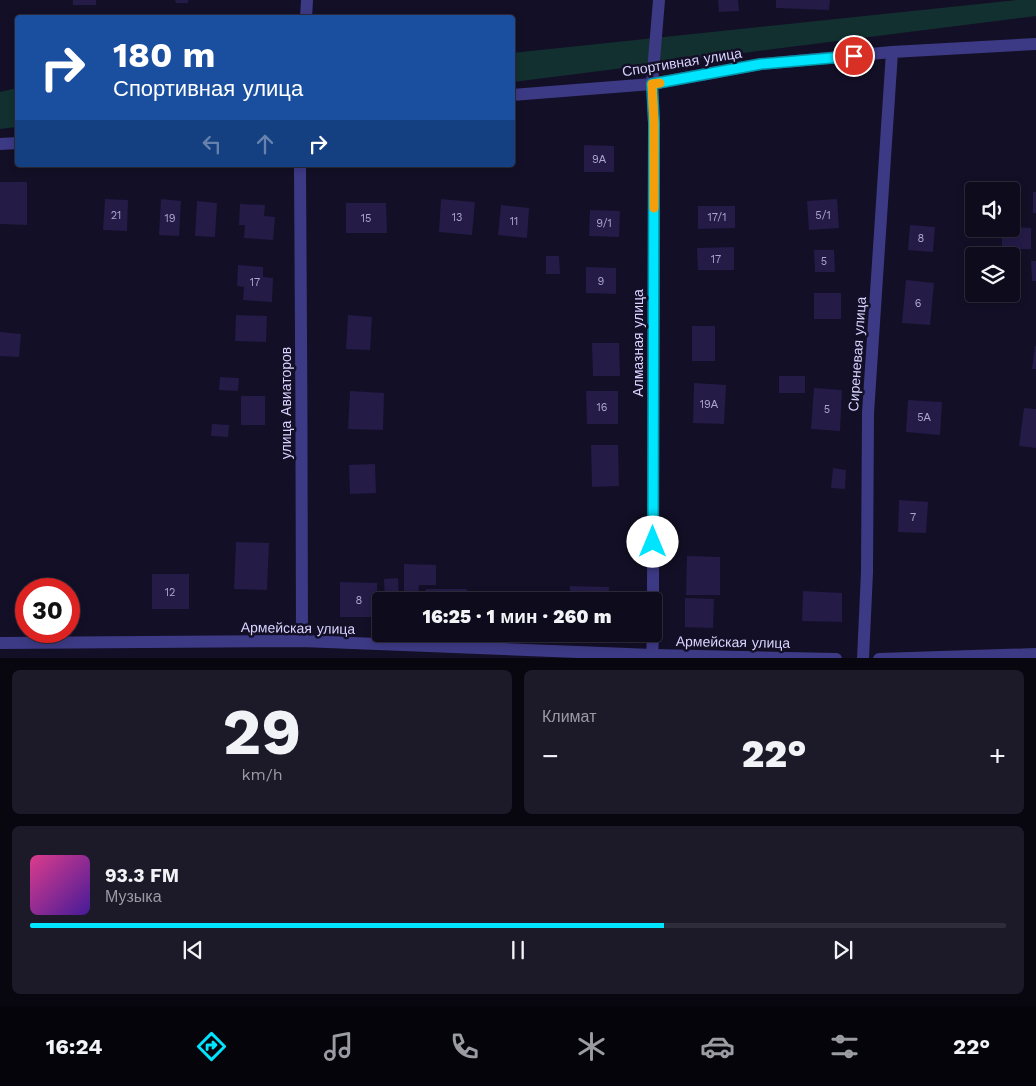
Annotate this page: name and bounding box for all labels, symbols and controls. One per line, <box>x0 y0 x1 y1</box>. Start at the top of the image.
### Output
text: 180 m <box>113 34 216 76</box>
icon: right <box>30 35 95 100</box>
pin <box>833 35 875 77</box>
icon: arrive <box>840 42 868 70</box>
street label: Спортивная улица <box>621 45 743 79</box>
text: Спортивная улица <box>113 76 303 101</box>
icon: left <box>198 130 226 158</box>
icon: ahead <box>251 130 279 158</box>
icon: right <box>304 130 332 158</box>
house number: 9А <box>592 153 607 166</box>
map controls <box>965 182 1020 302</box>
button: sound <box>965 182 1020 237</box>
house number: 21 <box>111 209 121 222</box>
house number: 5/1 <box>815 209 831 222</box>
house number: 13 <box>452 211 462 224</box>
house number: 17/1 <box>708 211 726 224</box>
house number: 19 <box>164 212 176 225</box>
house number: 15 <box>361 212 371 225</box>
house number: 11 <box>510 215 518 228</box>
house number: 9/1 <box>596 217 612 230</box>
house number: 8 <box>918 232 925 245</box>
button: layers <box>965 247 1020 302</box>
house number: 17 <box>711 253 721 266</box>
house number: 5 <box>821 255 827 268</box>
house number: 9 <box>598 275 605 288</box>
house number: 17 <box>250 276 260 289</box>
street label: Алмазная улица <box>630 289 646 397</box>
street label: Сиреневая улица <box>845 296 869 412</box>
house number: 6 <box>915 297 922 310</box>
street label: улица Авиаторов <box>278 347 294 459</box>
house number: 19А <box>700 398 719 411</box>
house number: 16 <box>597 401 608 414</box>
house number: 5 <box>824 403 830 416</box>
house number: 5А <box>917 411 932 424</box>
house number: 7 <box>910 511 916 524</box>
position arrow <box>626 515 678 567</box>
speed limit sign: 30 <box>15 578 80 643</box>
house number: 12 <box>165 586 175 599</box>
house number: 8 <box>356 594 363 607</box>
text: 16:25 · 1 мин · 260 m <box>423 605 611 628</box>
street label: Армейская улица <box>241 619 356 637</box>
street label: Армейская улица <box>676 633 791 651</box>
text: 29 <box>223 694 301 770</box>
text: Климат <box>542 707 596 726</box>
text: 22° <box>742 732 806 776</box>
text: − <box>542 739 559 772</box>
text: + <box>989 739 1006 772</box>
text: km/h <box>241 765 283 784</box>
text: 93.3 FM <box>105 864 179 887</box>
text: Музыка <box>105 887 162 906</box>
icon: previous <box>179 936 207 964</box>
icon: pause <box>504 936 532 964</box>
icon: next <box>829 936 857 964</box>
icon: directions <box>194 1029 229 1064</box>
icon: music <box>321 1029 356 1064</box>
icon: phone <box>447 1029 482 1064</box>
icon: climate <box>574 1029 609 1064</box>
icon: car <box>700 1029 735 1064</box>
icon: filters <box>827 1029 862 1064</box>
text: 16:24 <box>46 1034 103 1059</box>
text: 22° <box>953 1034 990 1059</box>

